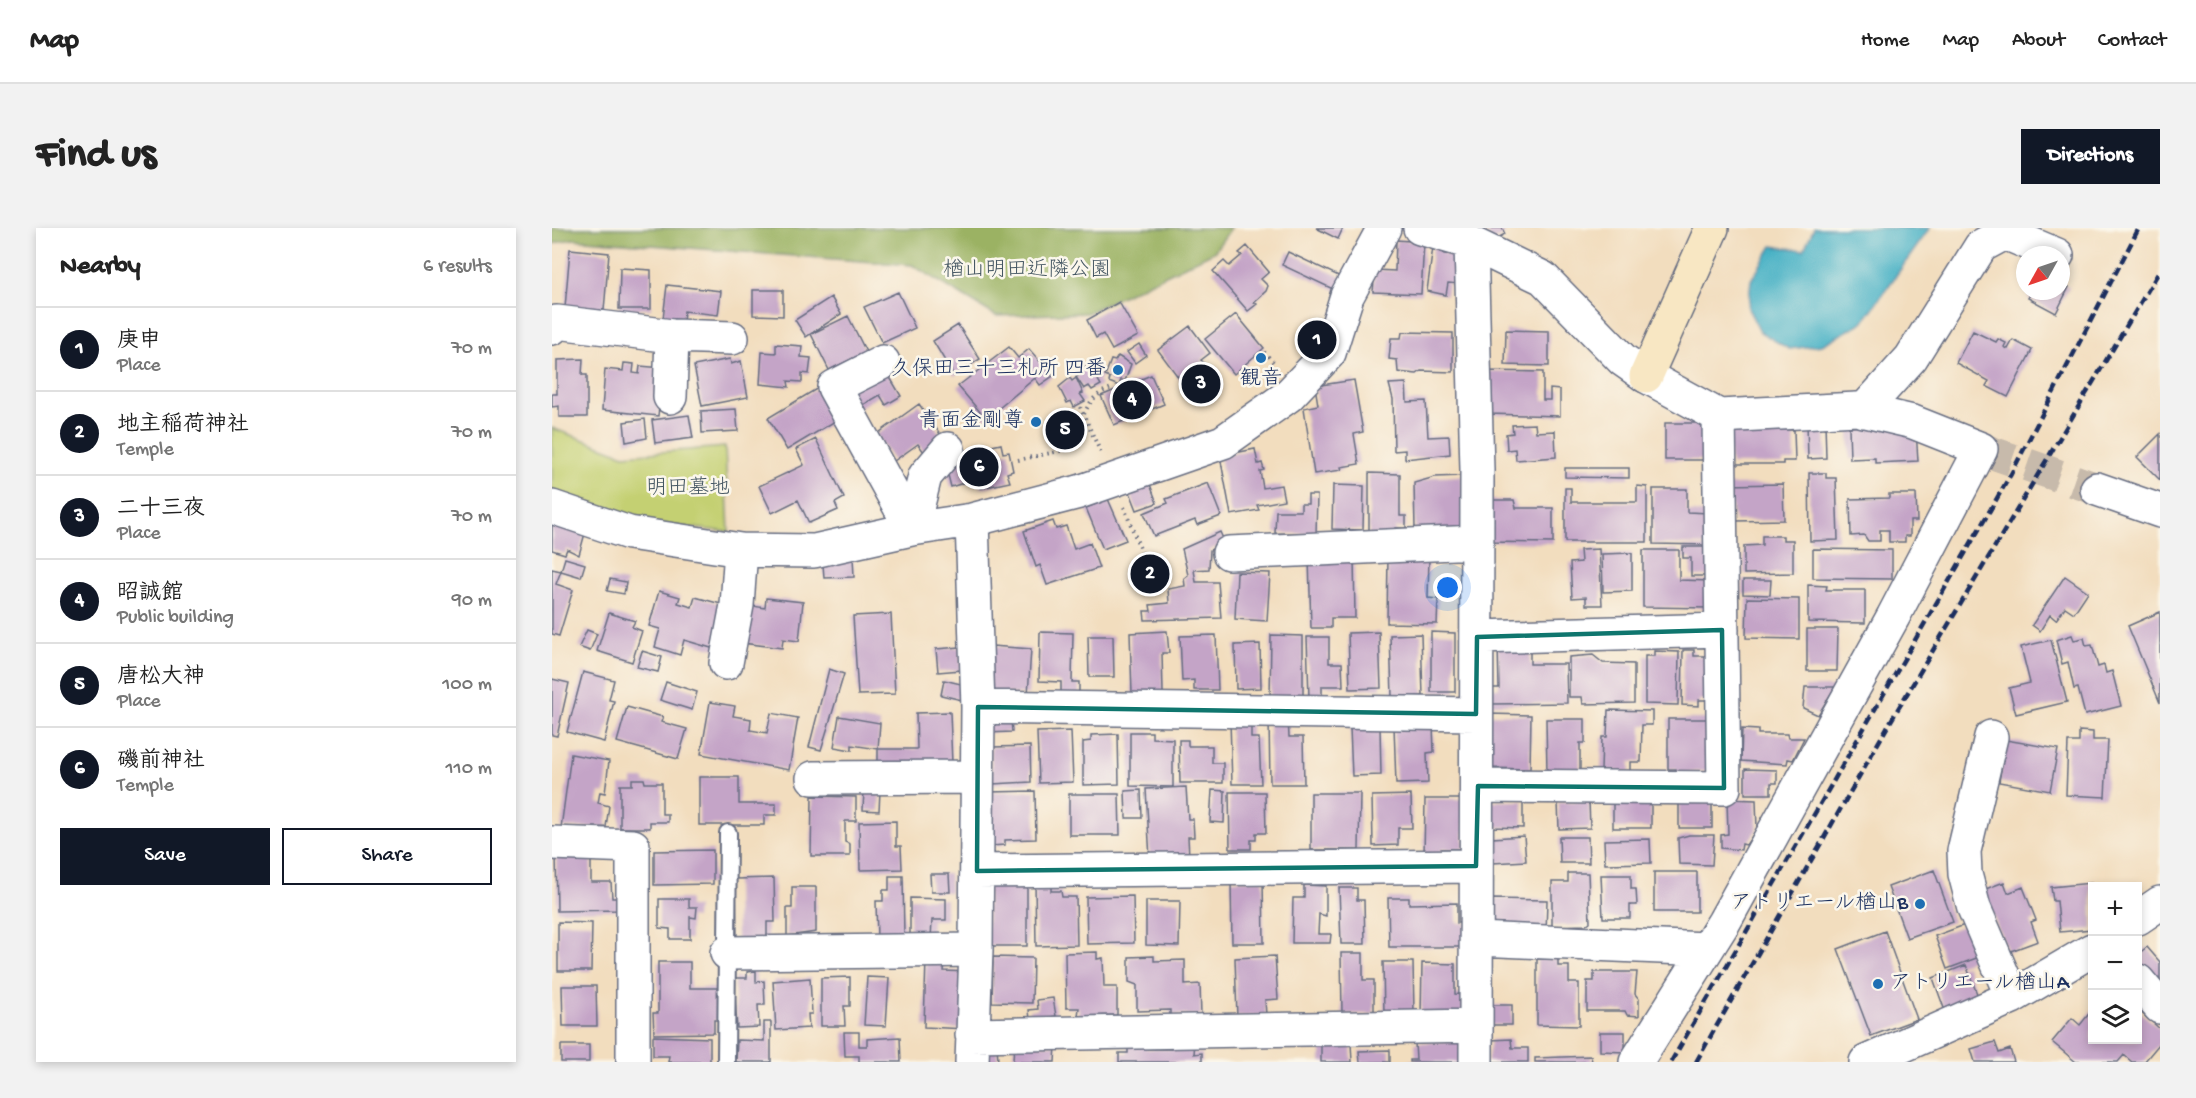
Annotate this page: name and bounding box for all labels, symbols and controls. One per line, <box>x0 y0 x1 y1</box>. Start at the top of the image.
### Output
text: Map <box>30 25 79 58</box>
text: Home <box>1861 29 1909 54</box>
text: Map <box>1942 29 1979 54</box>
text: About <box>2012 29 2065 54</box>
text: Contact <box>2098 29 2166 54</box>
button: Directions <box>2021 129 2160 184</box>
text: Find us <box>36 132 156 181</box>
north arrow <box>2016 246 2070 300</box>
text: Nearby <box>60 252 141 283</box>
text: 6 results <box>423 256 492 279</box>
park label: 楢山明田近隣公園 <box>943 258 1111 284</box>
pin: 1 <box>1298 318 1336 362</box>
text: 庚申 <box>117 329 161 355</box>
text: 1 <box>75 338 84 361</box>
text: 70 m <box>451 338 492 361</box>
marker: 観音 <box>1254 351 1268 365</box>
text: Place <box>117 355 161 378</box>
place label: 久保田三十三札所 四番 <box>891 357 1106 383</box>
pin: 3 <box>1182 362 1220 406</box>
marker: 久保田三十三札所 四番 <box>1111 363 1125 377</box>
place label: 観音 <box>1240 367 1282 393</box>
pin: 4 <box>1112 378 1152 423</box>
place label: 青面金剛尊 <box>919 408 1024 435</box>
pin: 5 <box>1046 408 1084 452</box>
text: 地主稲荷神社 <box>117 413 249 439</box>
marker: 青面金剛尊 <box>1029 415 1043 429</box>
text: 2 <box>75 422 84 445</box>
text: 70 m <box>451 422 492 445</box>
text: Temple <box>117 439 174 462</box>
pin: 6 <box>960 444 998 490</box>
park label: 明田墓地 <box>646 476 730 502</box>
text: 二十三夜 <box>117 497 205 523</box>
text: 3 <box>74 506 85 529</box>
text: 70 m <box>451 506 492 529</box>
text: Place <box>117 523 161 546</box>
pin: 2 <box>1130 552 1170 596</box>
your location <box>1433 573 1462 602</box>
text: 昭誠館 <box>117 581 183 607</box>
text: 4 <box>75 590 84 613</box>
text: 90 m <box>452 590 492 613</box>
text: Public building <box>117 607 234 630</box>
text: 唐松大神 <box>117 665 205 691</box>
text: 5 <box>74 674 85 697</box>
text: 100 m <box>442 674 492 697</box>
text: Place <box>117 691 161 714</box>
text: 磯前神社 <box>117 749 205 775</box>
text: 6 <box>74 758 85 781</box>
text: 110 m <box>446 758 492 781</box>
text: Temple <box>117 775 174 798</box>
button: Save <box>60 828 270 885</box>
button: Share <box>282 828 492 885</box>
map controls <box>2088 882 2142 1044</box>
button: + <box>2088 882 2142 936</box>
place label: アトリエール楢山B <box>1731 891 1909 917</box>
marker: アトリエール楢山B <box>1913 897 1927 911</box>
button: − <box>2088 936 2142 990</box>
place label: アトリエール楢山A <box>1890 971 2071 997</box>
marker: アトリエール楢山A <box>1871 977 1885 991</box>
button: layers <box>2088 990 2142 1044</box>

